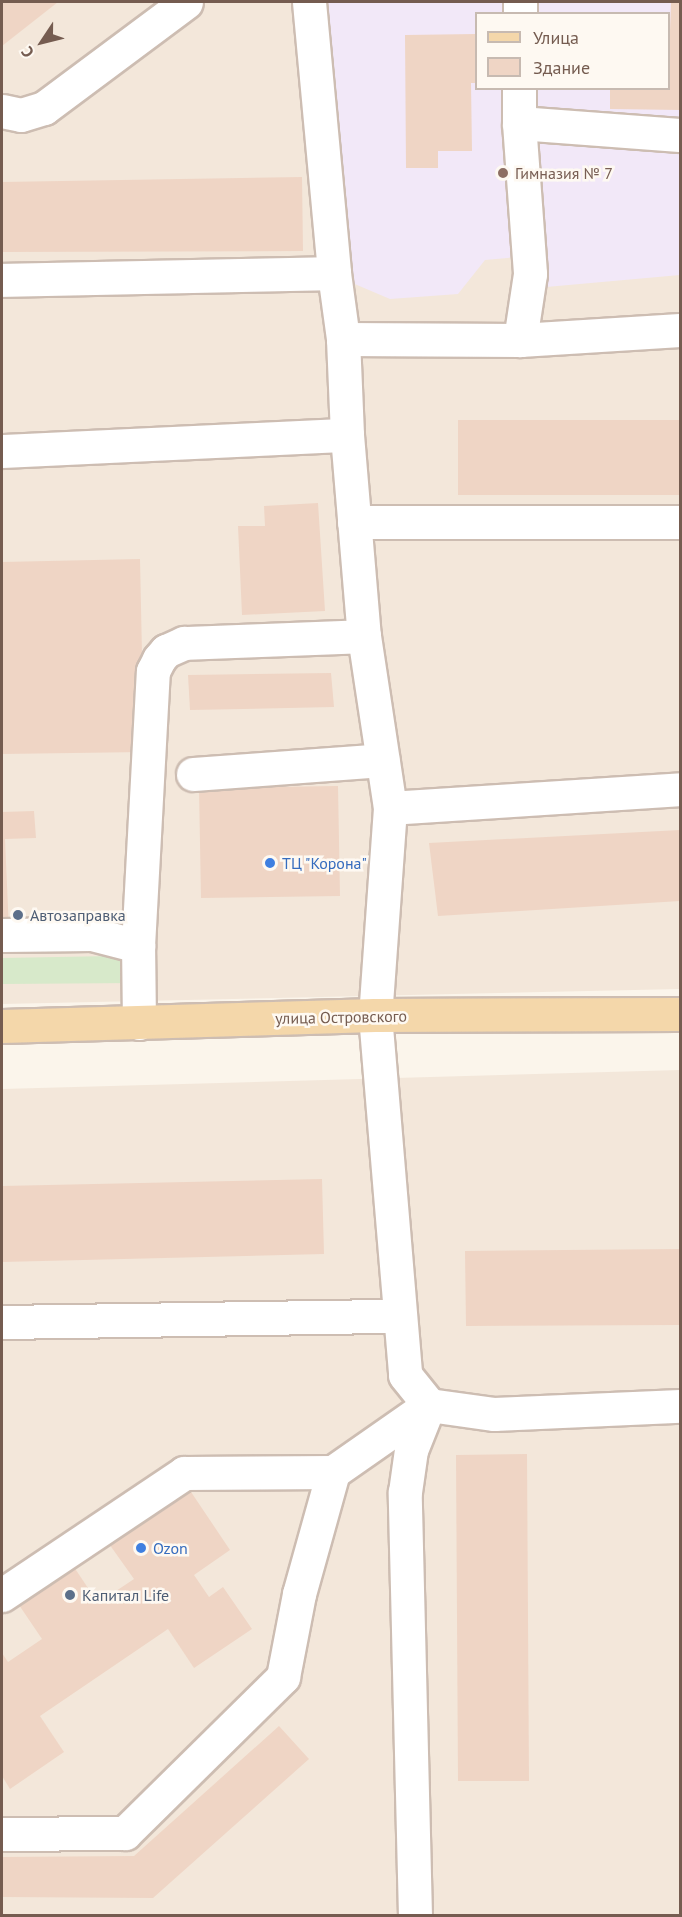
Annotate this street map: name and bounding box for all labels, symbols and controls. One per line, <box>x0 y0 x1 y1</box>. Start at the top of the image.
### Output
north arrow <box>12 12 72 72</box>
legend <box>475 12 670 90</box>
text: Улица <box>533 26 579 49</box>
text: С <box>17 43 38 62</box>
text: Здание <box>533 56 590 79</box>
place label: Гимназия № 7 <box>515 163 613 183</box>
marker: Гимназия № 7 <box>496 166 510 180</box>
place label: ТЦ "Корона" <box>282 853 368 873</box>
marker: ТЦ "Корона" <box>263 856 277 870</box>
place label: Автозаправка <box>30 905 126 925</box>
marker: Автозаправка <box>11 908 25 922</box>
street label: улица Островского <box>275 1006 407 1028</box>
place label: Ozon <box>153 1538 188 1558</box>
marker: Ozon <box>134 1541 148 1555</box>
place label: Капитал Life <box>82 1585 169 1605</box>
marker: Капитал Life <box>63 1588 77 1602</box>

